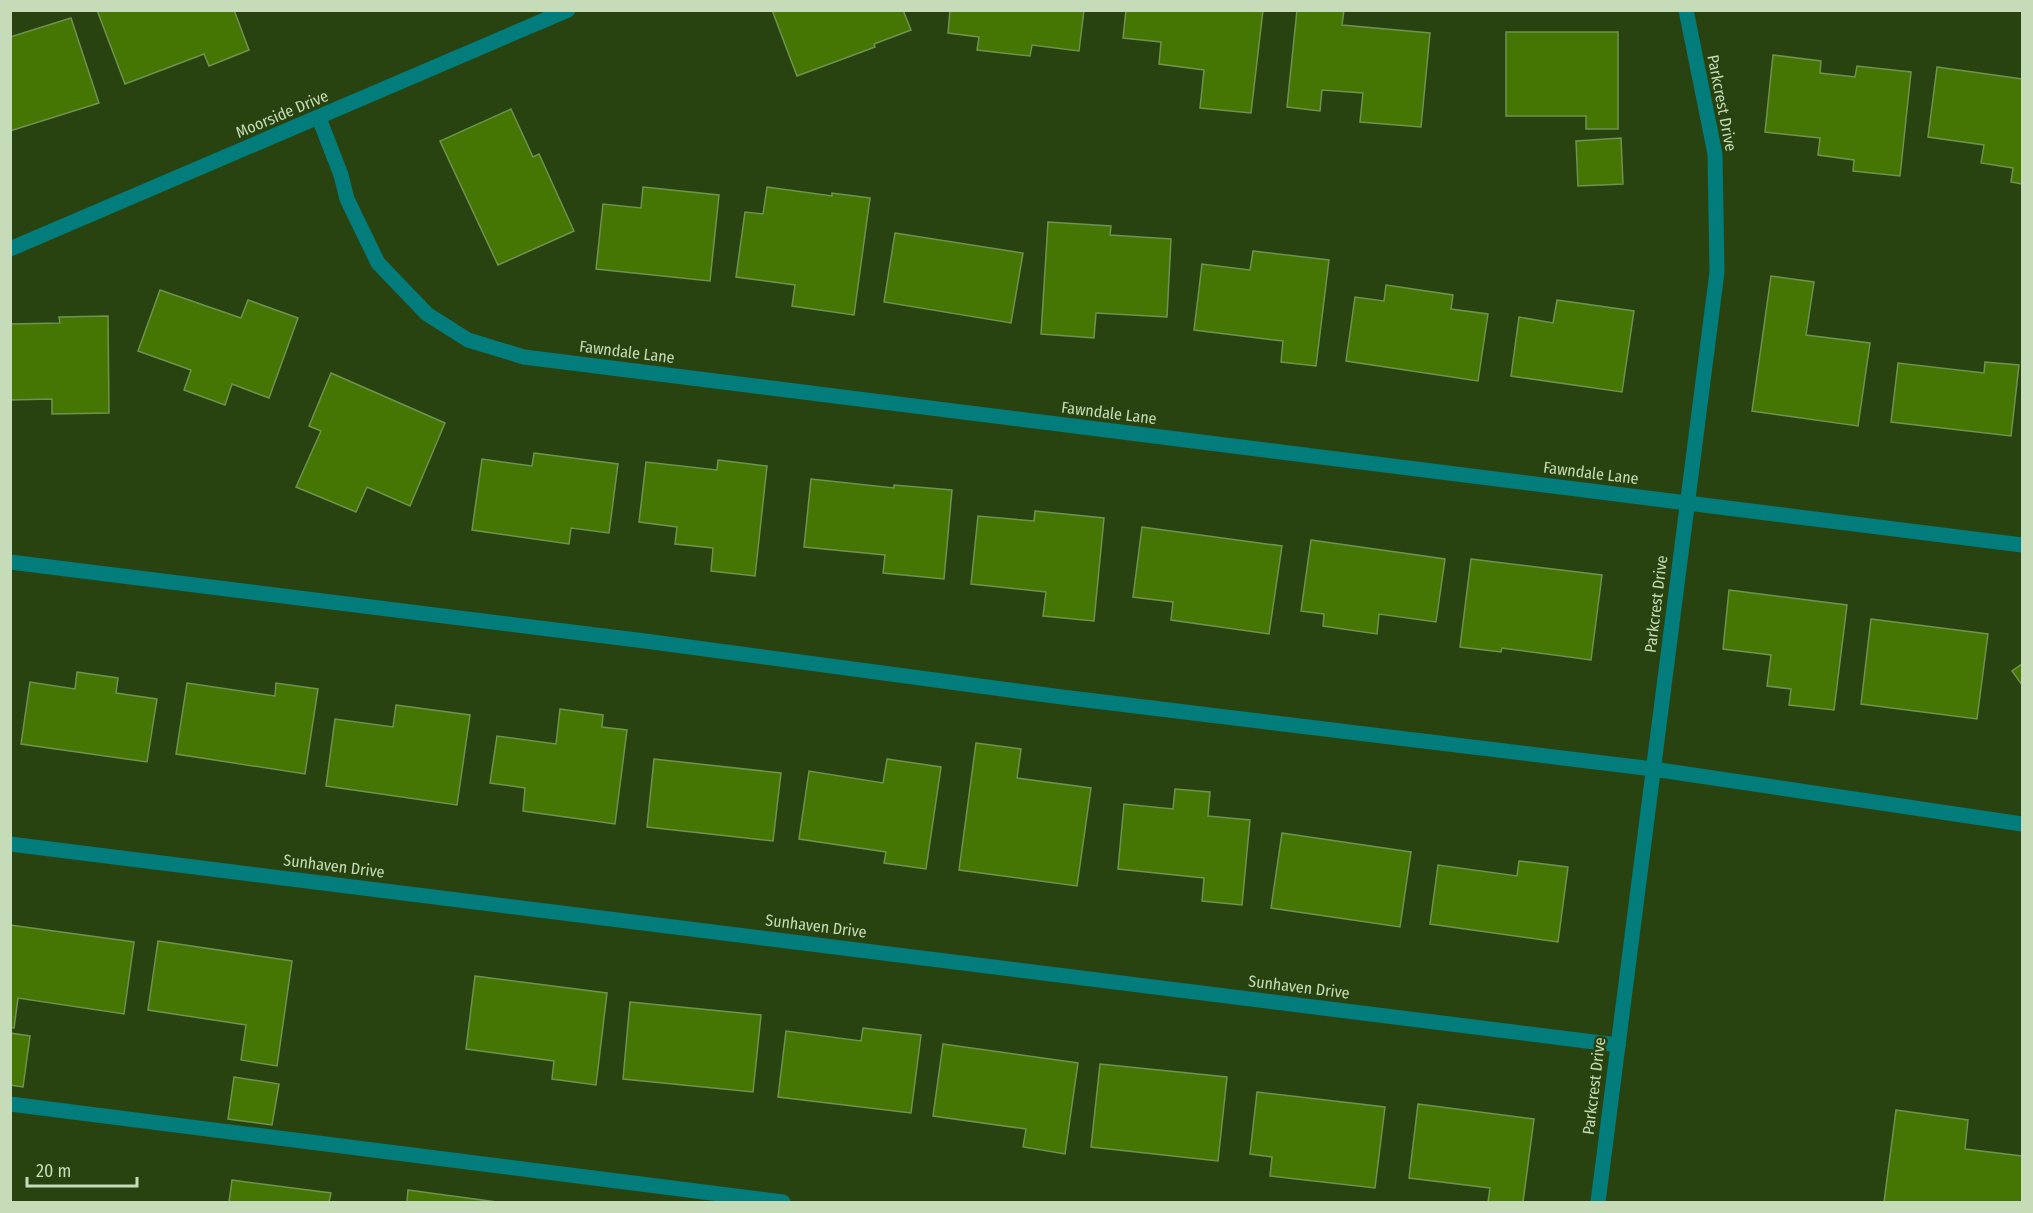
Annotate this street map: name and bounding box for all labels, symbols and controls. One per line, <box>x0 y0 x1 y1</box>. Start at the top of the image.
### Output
street label: Parkcrest Drive <box>1703 53 1741 153</box>
street label: Moorside Drive <box>233 86 331 142</box>
street label: Fawndale Lane <box>578 337 676 367</box>
street label: Fawndale Lane <box>1060 398 1158 428</box>
street label: Fawndale Lane <box>1542 458 1640 488</box>
street label: Parkcrest Drive <box>1641 554 1671 654</box>
street label: Sunhaven Drive <box>282 850 386 882</box>
street label: Sunhaven Drive <box>764 910 868 942</box>
street label: Sunhaven Drive <box>1247 971 1351 1003</box>
street label: Parkcrest Drive <box>1579 1036 1609 1136</box>
scale bar <box>27 1150 136 1188</box>
text: 20 m <box>36 1160 71 1182</box>

